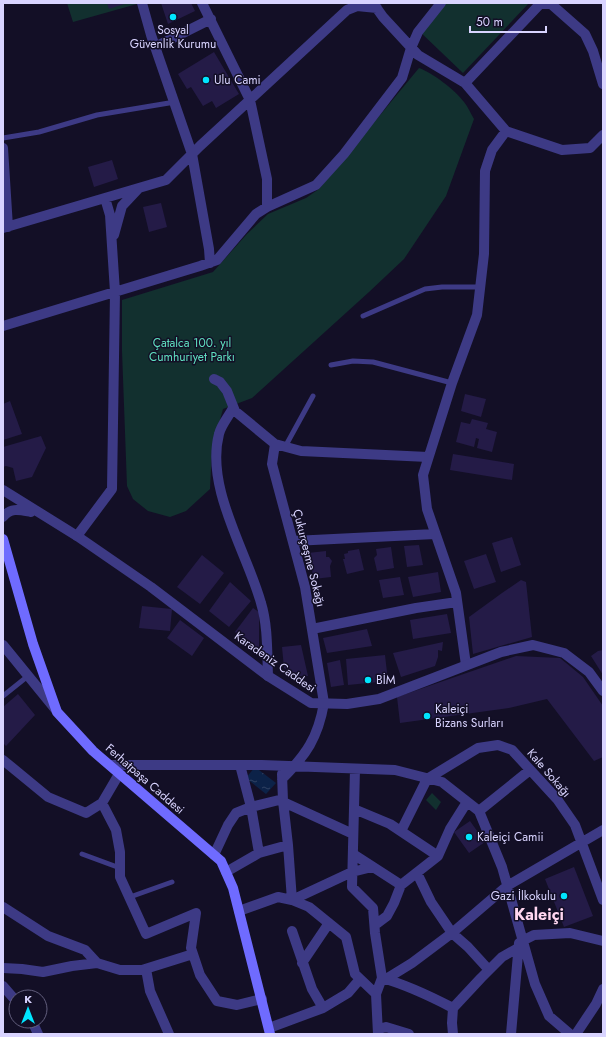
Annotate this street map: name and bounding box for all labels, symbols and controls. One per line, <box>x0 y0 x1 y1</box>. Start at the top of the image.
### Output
scale bar <box>470 8 546 34</box>
marker: Sosyal Güvenlik Kurumu <box>168 12 178 22</box>
text: 50 m <box>476 13 503 31</box>
place label: Sosyal Güvenlik Kurumu <box>130 21 216 53</box>
place label: Ulu Cami <box>214 71 261 89</box>
marker: Ulu Cami <box>201 75 211 85</box>
park label: Çatalca 100. yıl Cumhuriyet Parkı <box>149 334 235 366</box>
street label: Çukurçeşme Sokağı <box>288 507 330 609</box>
street label: Karadeniz Caddesi <box>231 627 319 697</box>
place label: BİM <box>376 671 396 689</box>
marker: BİM <box>363 675 373 685</box>
place label: Kaleiçi Bizans Surları <box>435 700 504 732</box>
marker: Kaleiçi Bizans Surları <box>422 711 432 721</box>
street label: Ferhatpaşa Caddesi <box>102 740 188 818</box>
street label: Kale Sokağı <box>523 745 575 801</box>
place label: Kaleiçi Camii <box>477 828 544 846</box>
marker: Kaleiçi Camii <box>464 832 474 842</box>
place label: Gazi İlkokulu <box>491 887 556 905</box>
marker: Gazi İlkokulu <box>559 891 569 901</box>
district label: Kaleiçi <box>514 903 564 926</box>
north arrow <box>8 989 48 1029</box>
text: K <box>24 991 32 1007</box>

